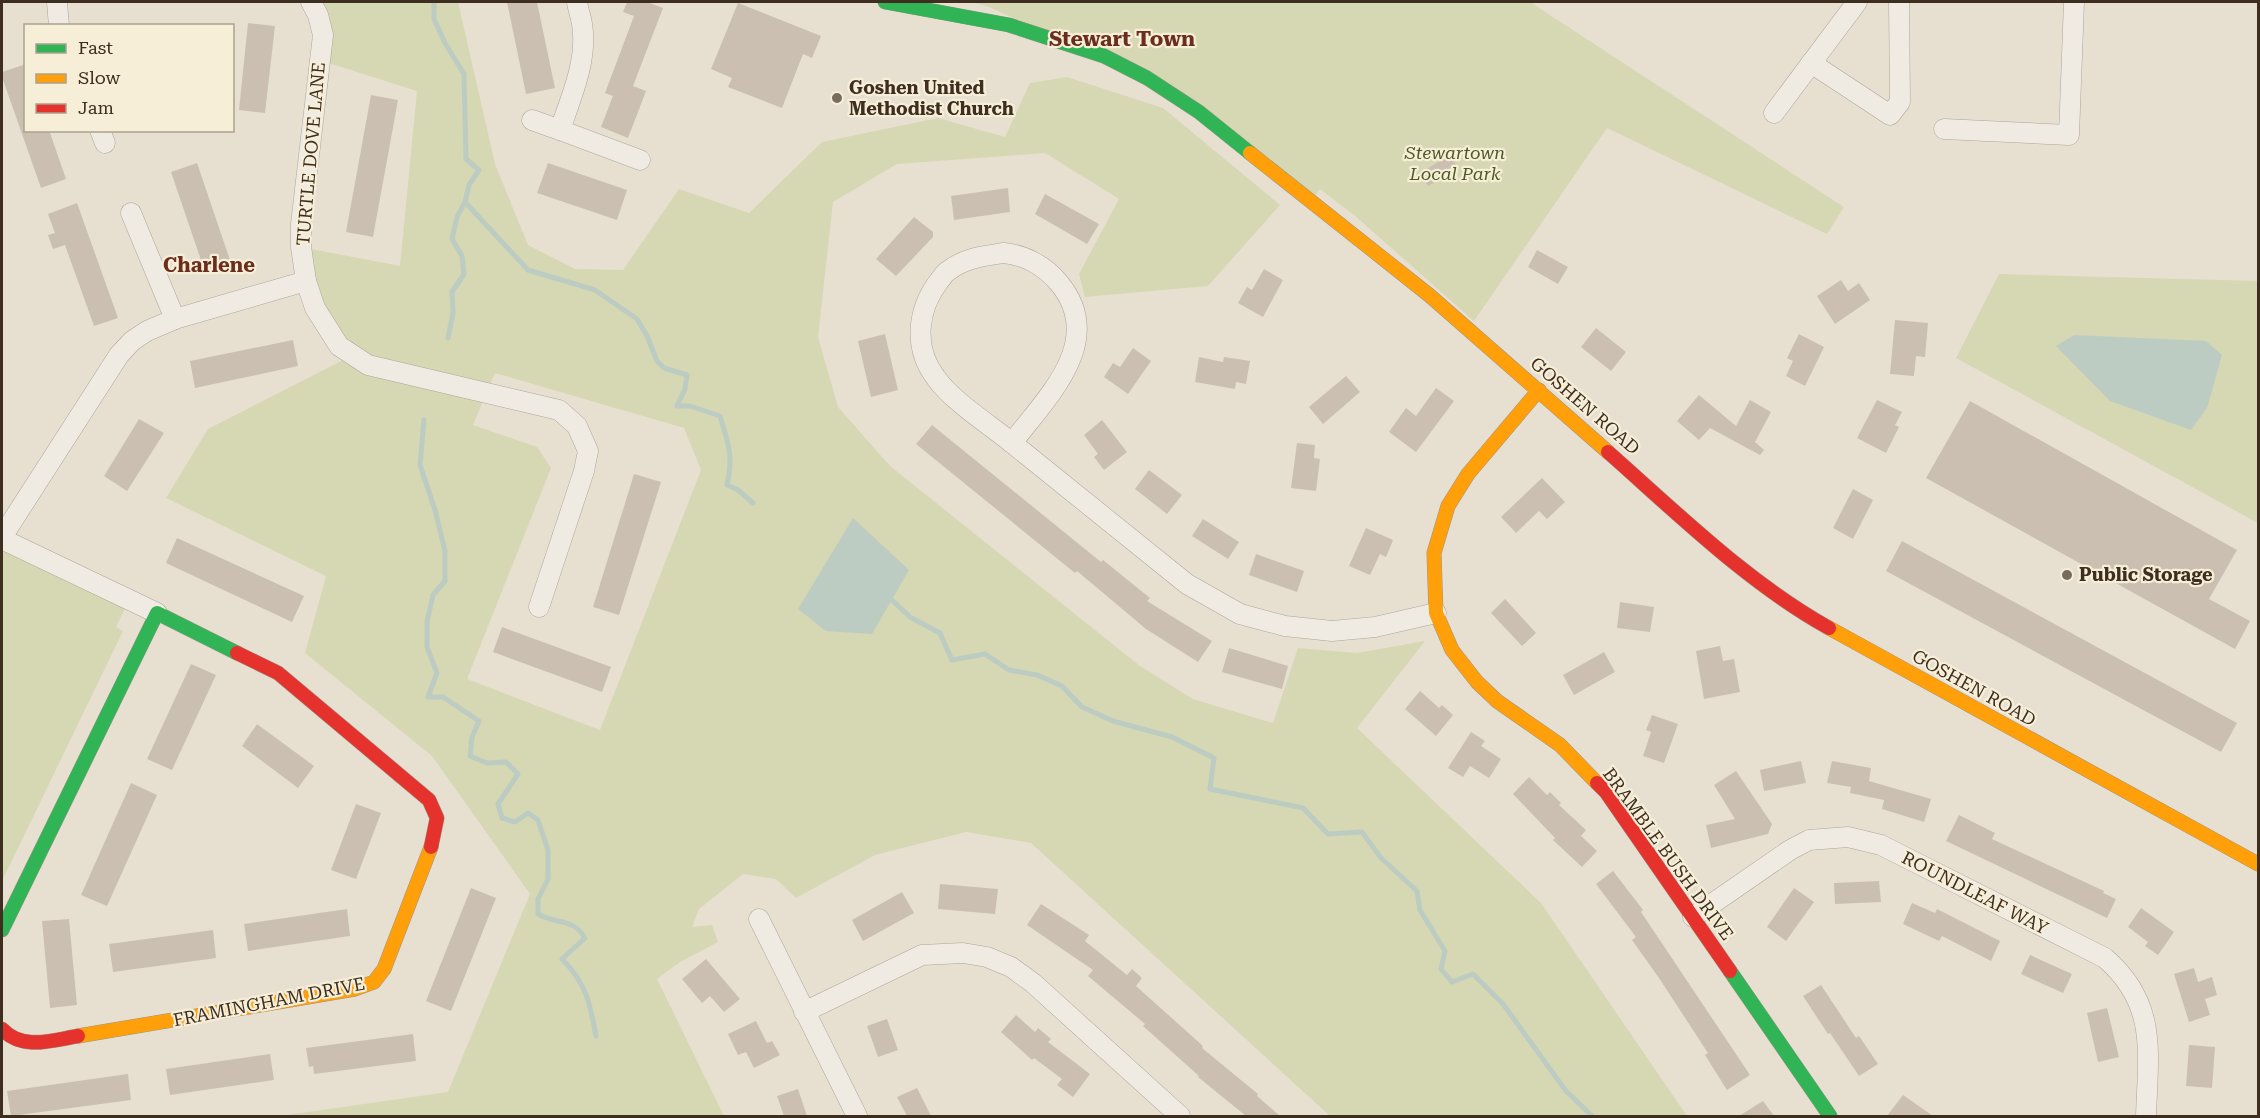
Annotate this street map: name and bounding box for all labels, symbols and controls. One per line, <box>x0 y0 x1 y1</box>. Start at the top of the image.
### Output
legend <box>24 24 234 132</box>
district label: Stewart Town <box>1049 27 1195 51</box>
text: Fast <box>78 37 113 58</box>
street label: TURTLE DOVE LANE <box>292 61 329 247</box>
text: Slow <box>78 67 120 88</box>
place label: Goshen United Methodist Church <box>849 77 1014 119</box>
marker: Goshen United Methodist Church <box>830 91 844 105</box>
text: Jam <box>78 97 114 118</box>
park label: Stewartown Local Park <box>1404 142 1505 184</box>
district label: Charlene <box>163 253 255 277</box>
street label: GOSHEN ROAD <box>1526 353 1644 459</box>
place label: Public Storage <box>2079 564 2213 585</box>
marker: Public Storage <box>2060 568 2074 582</box>
street label: GOSHEN ROAD <box>1909 645 2040 730</box>
street label: BRAMBLE BUSH DRIVE <box>1599 763 1738 944</box>
street label: ROUNDLEAF WAY <box>1898 847 2053 939</box>
street label: FRAMINGHAM DRIVE <box>171 973 367 1030</box>

